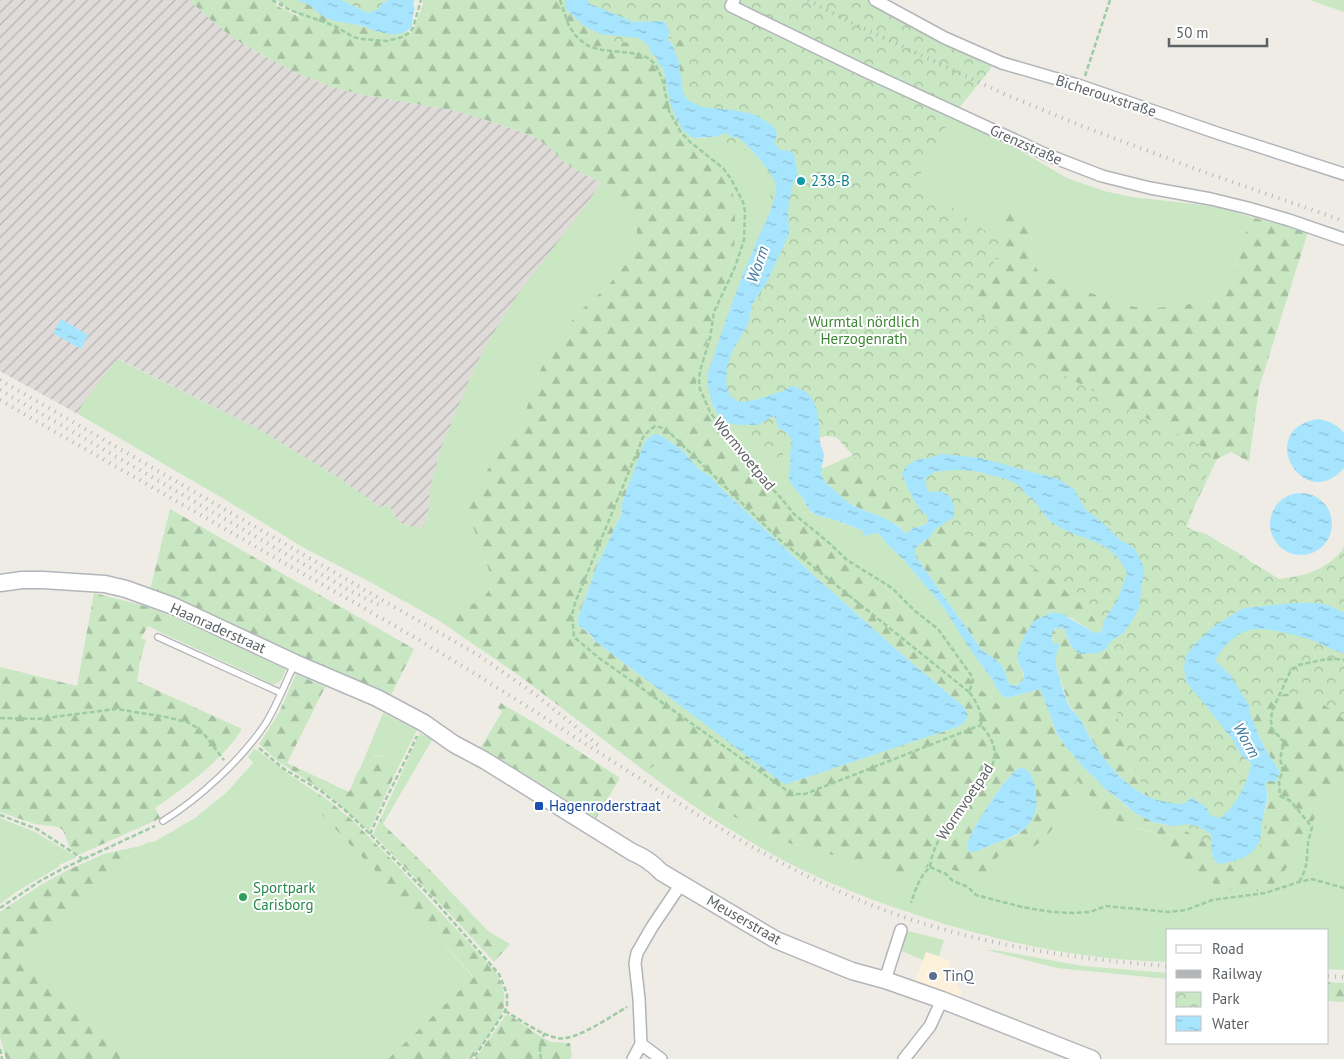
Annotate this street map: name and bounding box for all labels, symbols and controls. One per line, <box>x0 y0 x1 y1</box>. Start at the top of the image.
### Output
scale bar <box>1169 15 1266 47</box>
text: 50 m <box>1176 23 1209 42</box>
street label: Bicherouxstraße <box>1053 70 1159 121</box>
street label: Grenzstraße <box>987 120 1065 169</box>
place label: 238-B <box>811 171 850 190</box>
marker: 238-B <box>795 175 807 187</box>
water label: Worm <box>741 243 773 285</box>
park label: Wurmtal nördlich Herzogenrath <box>809 312 919 348</box>
street label: Wormvoetpad <box>709 413 780 494</box>
street label: Haanraderstraat <box>167 598 269 657</box>
water label: Worm <box>1229 719 1265 761</box>
street label: Wormvoetpad <box>932 760 997 844</box>
place label: Hagenroderstraat <box>549 796 661 815</box>
marker: Hagenroderstraat <box>533 800 545 812</box>
place label: Sportpark Carisborg <box>253 878 316 914</box>
marker: Sportpark Carisborg <box>237 891 249 903</box>
street label: Meuserstraat <box>704 891 785 949</box>
legend <box>1166 929 1329 1044</box>
text: Road <box>1212 939 1244 958</box>
text: Railway <box>1212 964 1262 983</box>
place label: TinQ <box>943 966 975 985</box>
marker: TinQ <box>927 970 939 982</box>
text: Park <box>1212 989 1240 1008</box>
text: Water <box>1212 1014 1249 1033</box>

